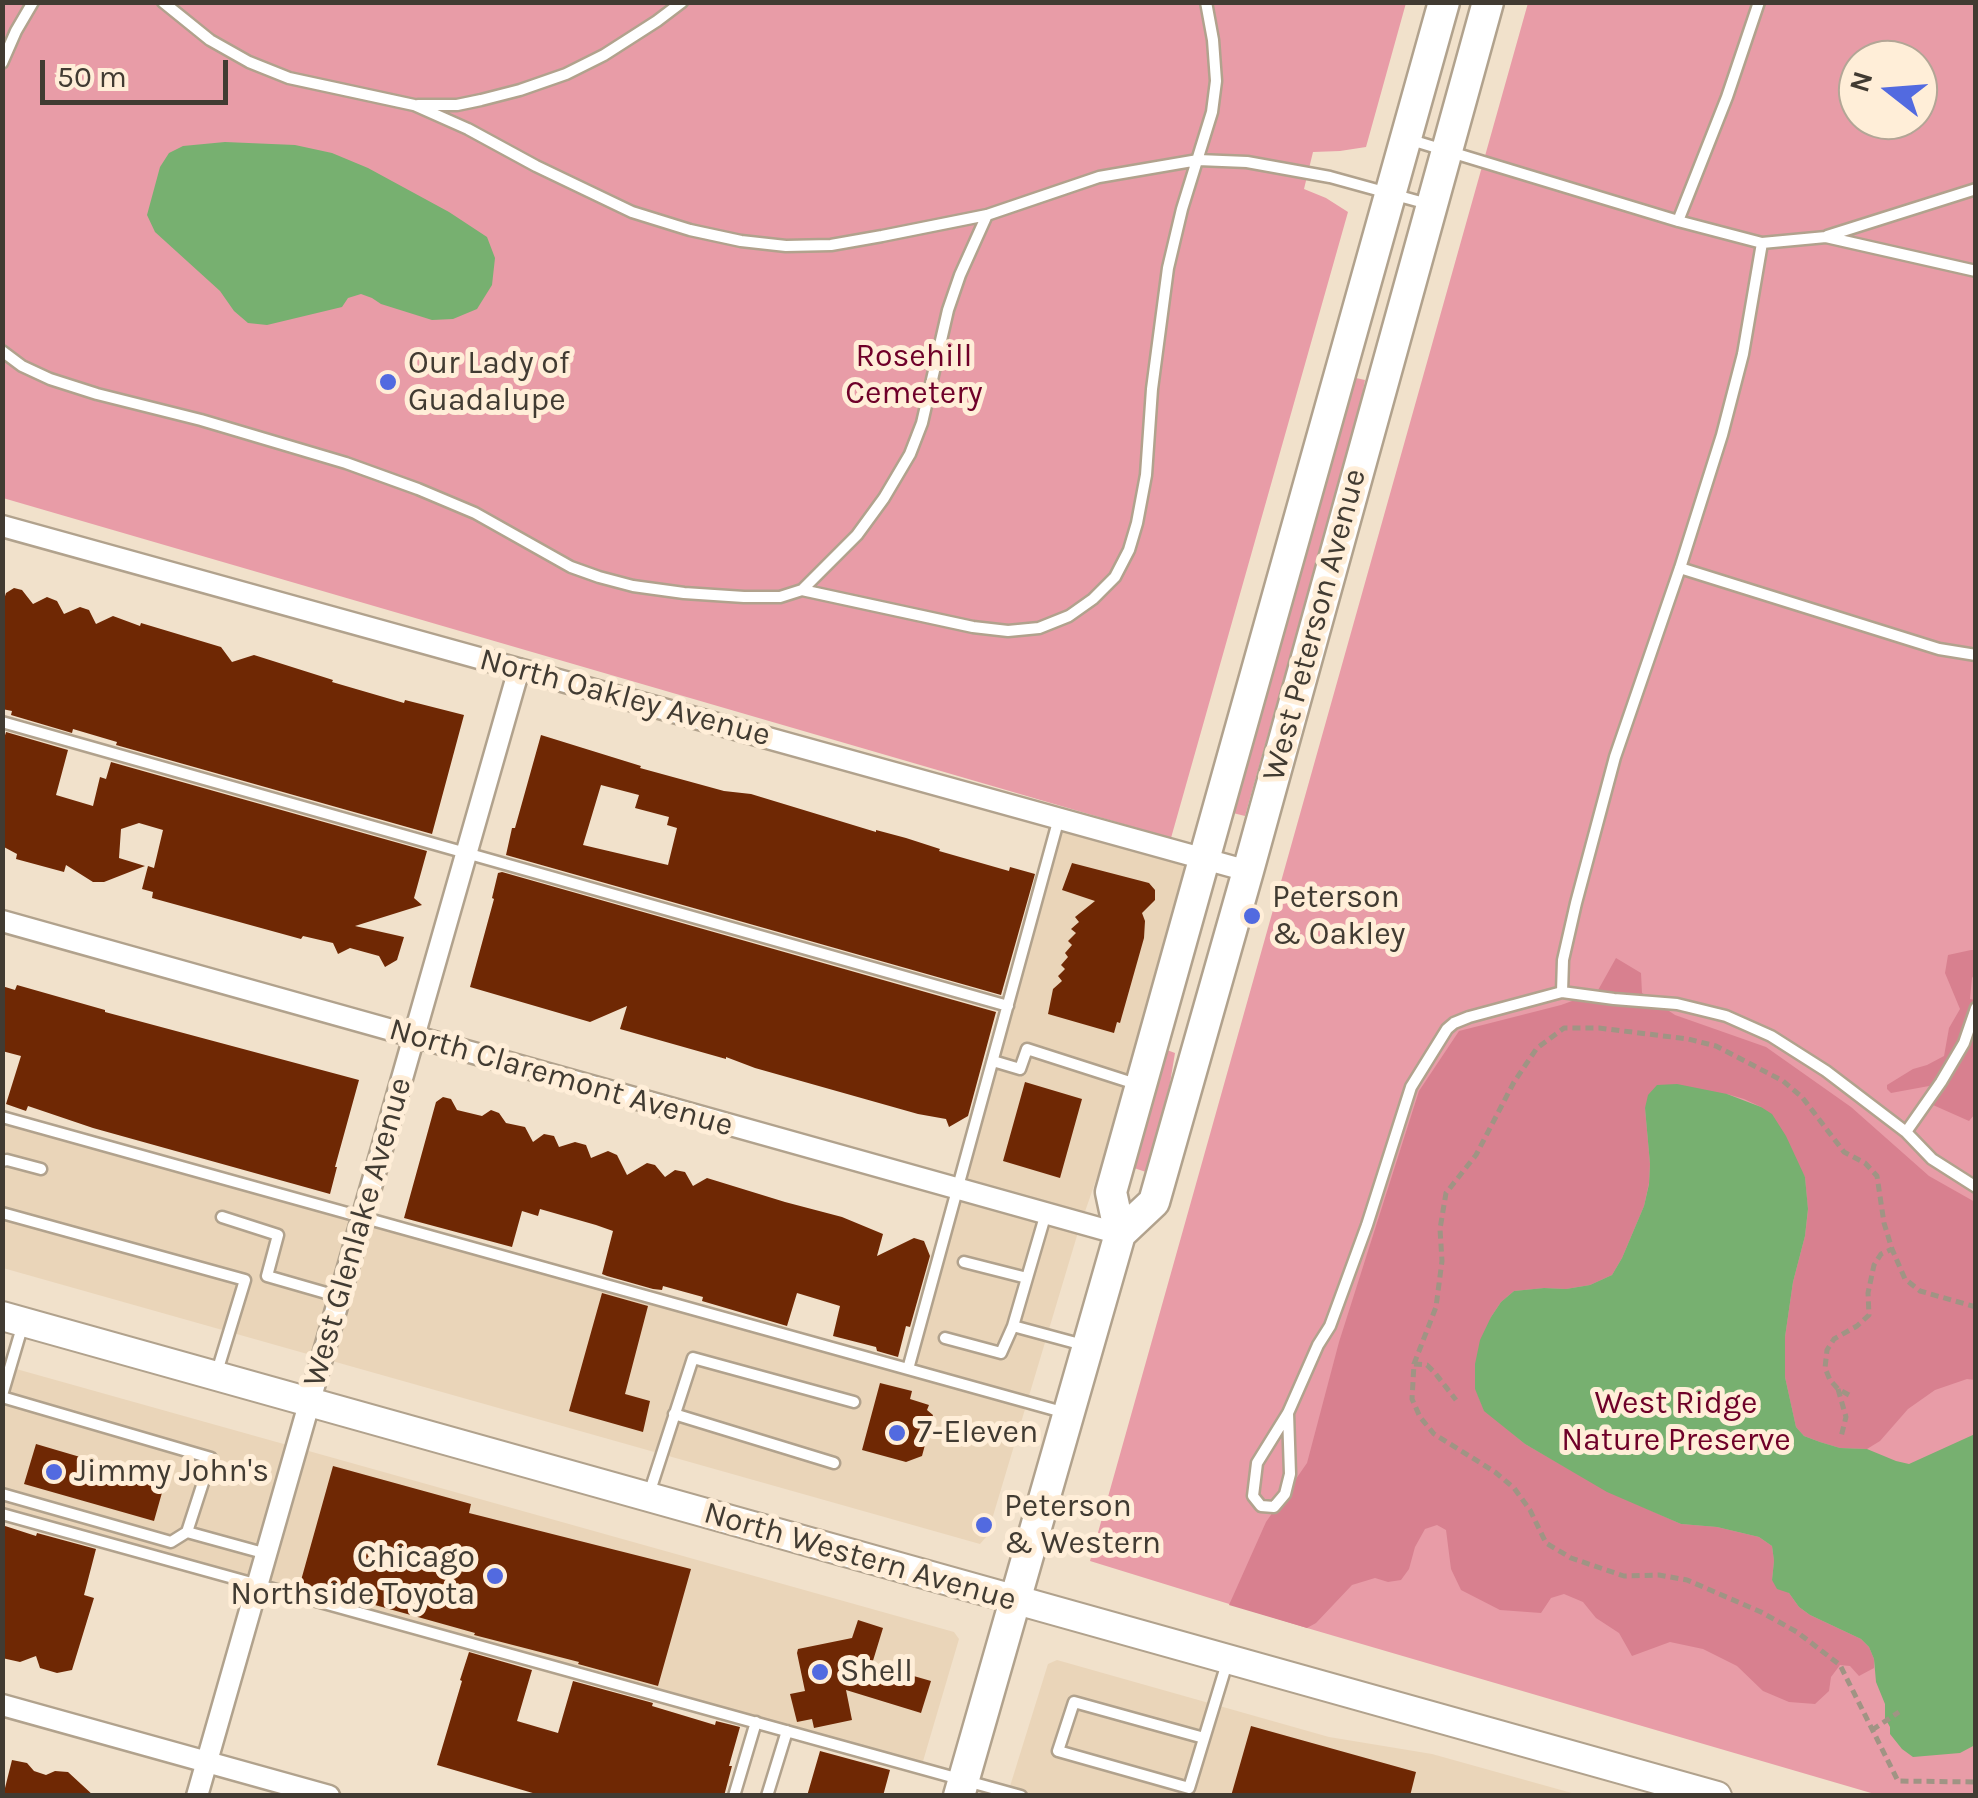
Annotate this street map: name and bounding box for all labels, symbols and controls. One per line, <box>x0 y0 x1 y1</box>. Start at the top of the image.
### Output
scale bar <box>45 40 232 102</box>
north arrow <box>1838 40 1938 140</box>
text: 50 m <box>57 59 127 95</box>
text: N <box>1842 67 1879 96</box>
park label: Rosehill Cemetery <box>845 338 983 413</box>
place label: Our Lady of Guadalupe <box>408 345 570 420</box>
marker: Our Lady of Guadalupe <box>377 371 399 393</box>
street label: West Peterson Avenue <box>1255 465 1375 785</box>
street label: North Oakley Avenue <box>475 641 775 755</box>
place label: Peterson & Oakley <box>1272 879 1405 954</box>
marker: Peterson & Oakley <box>1241 905 1263 927</box>
street label: North Claremont Avenue <box>385 1011 737 1145</box>
street label: West Glenlake Avenue <box>295 1073 421 1391</box>
park label: West Ridge Nature Preserve <box>1561 1385 1791 1460</box>
place label: 7-Eleven <box>917 1414 1038 1452</box>
marker: 7-Eleven <box>886 1422 908 1444</box>
place label: Jimmy John's <box>74 1453 269 1491</box>
marker: Jimmy John's <box>43 1461 65 1483</box>
place label: Peterson & Western <box>1004 1488 1161 1563</box>
street label: North Western Avenue <box>699 1494 1021 1620</box>
marker: Peterson & Western <box>973 1514 995 1536</box>
place label: Chicago Northside Toyota <box>230 1539 475 1614</box>
marker: Chicago Northside Toyota <box>484 1565 506 1587</box>
place label: Shell <box>840 1653 913 1691</box>
marker: Shell <box>809 1661 831 1683</box>

